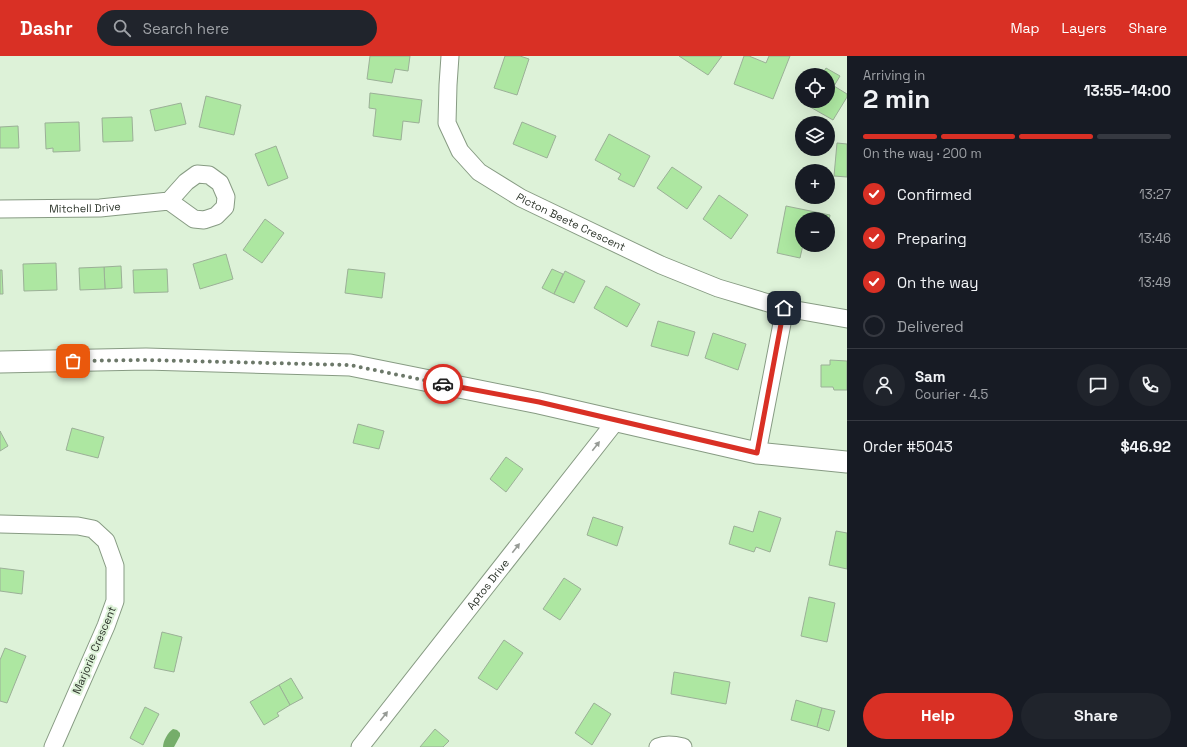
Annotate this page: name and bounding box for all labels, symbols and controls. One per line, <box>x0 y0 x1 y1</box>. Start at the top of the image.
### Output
search box <box>97 10 377 46</box>
text: Dashr <box>20 16 73 41</box>
icon: search <box>111 17 133 39</box>
text: Search here <box>143 19 229 38</box>
text: Map <box>1010 19 1040 37</box>
text: Layers <box>1062 19 1106 37</box>
text: Share <box>1128 19 1167 37</box>
text: Arriving in <box>863 67 925 84</box>
map controls <box>795 68 835 252</box>
button: locate <box>795 68 835 108</box>
text: 13:55–14:00 <box>1084 81 1171 100</box>
text: 2 min <box>863 82 930 116</box>
button: layers <box>795 116 835 156</box>
text: On the way · 200 m <box>863 145 982 162</box>
button: + <box>795 164 835 204</box>
icon: check <box>863 183 885 205</box>
text: Confirmed <box>897 185 972 204</box>
text: 13:27 <box>1139 186 1171 203</box>
street label: Picton Beete Crescent <box>514 190 628 254</box>
street label: Mitchell Drive <box>49 199 121 216</box>
button: − <box>795 212 835 252</box>
icon: check <box>863 227 885 249</box>
text: Preparing <box>897 229 967 248</box>
text: 13:46 <box>1138 230 1171 247</box>
icon: check <box>863 271 885 293</box>
text: On the way <box>897 273 978 292</box>
text: 13:49 <box>1138 274 1171 291</box>
pin <box>767 291 801 325</box>
icon: home <box>773 297 795 319</box>
text: Delivered <box>897 317 964 336</box>
pin <box>56 344 90 378</box>
icon: bag <box>62 350 84 372</box>
courier <box>423 364 463 404</box>
button: person <box>863 364 905 406</box>
button: chat <box>1077 364 1119 406</box>
button: phone <box>1129 364 1171 406</box>
text: Sam <box>915 367 946 386</box>
icon: car <box>432 373 454 395</box>
text: Courier · 4.5 <box>915 386 988 403</box>
text: Order #5043 <box>863 437 953 456</box>
text: $46.92 <box>1121 437 1171 456</box>
one-way arrow <box>592 440 600 451</box>
one-way arrow <box>512 542 520 553</box>
street label: Aptos Drive <box>464 556 512 612</box>
street label: Marjorie Crescent <box>69 604 119 696</box>
button: Help <box>863 693 1013 739</box>
button: Share <box>1021 693 1171 739</box>
one-way arrow <box>380 711 388 722</box>

